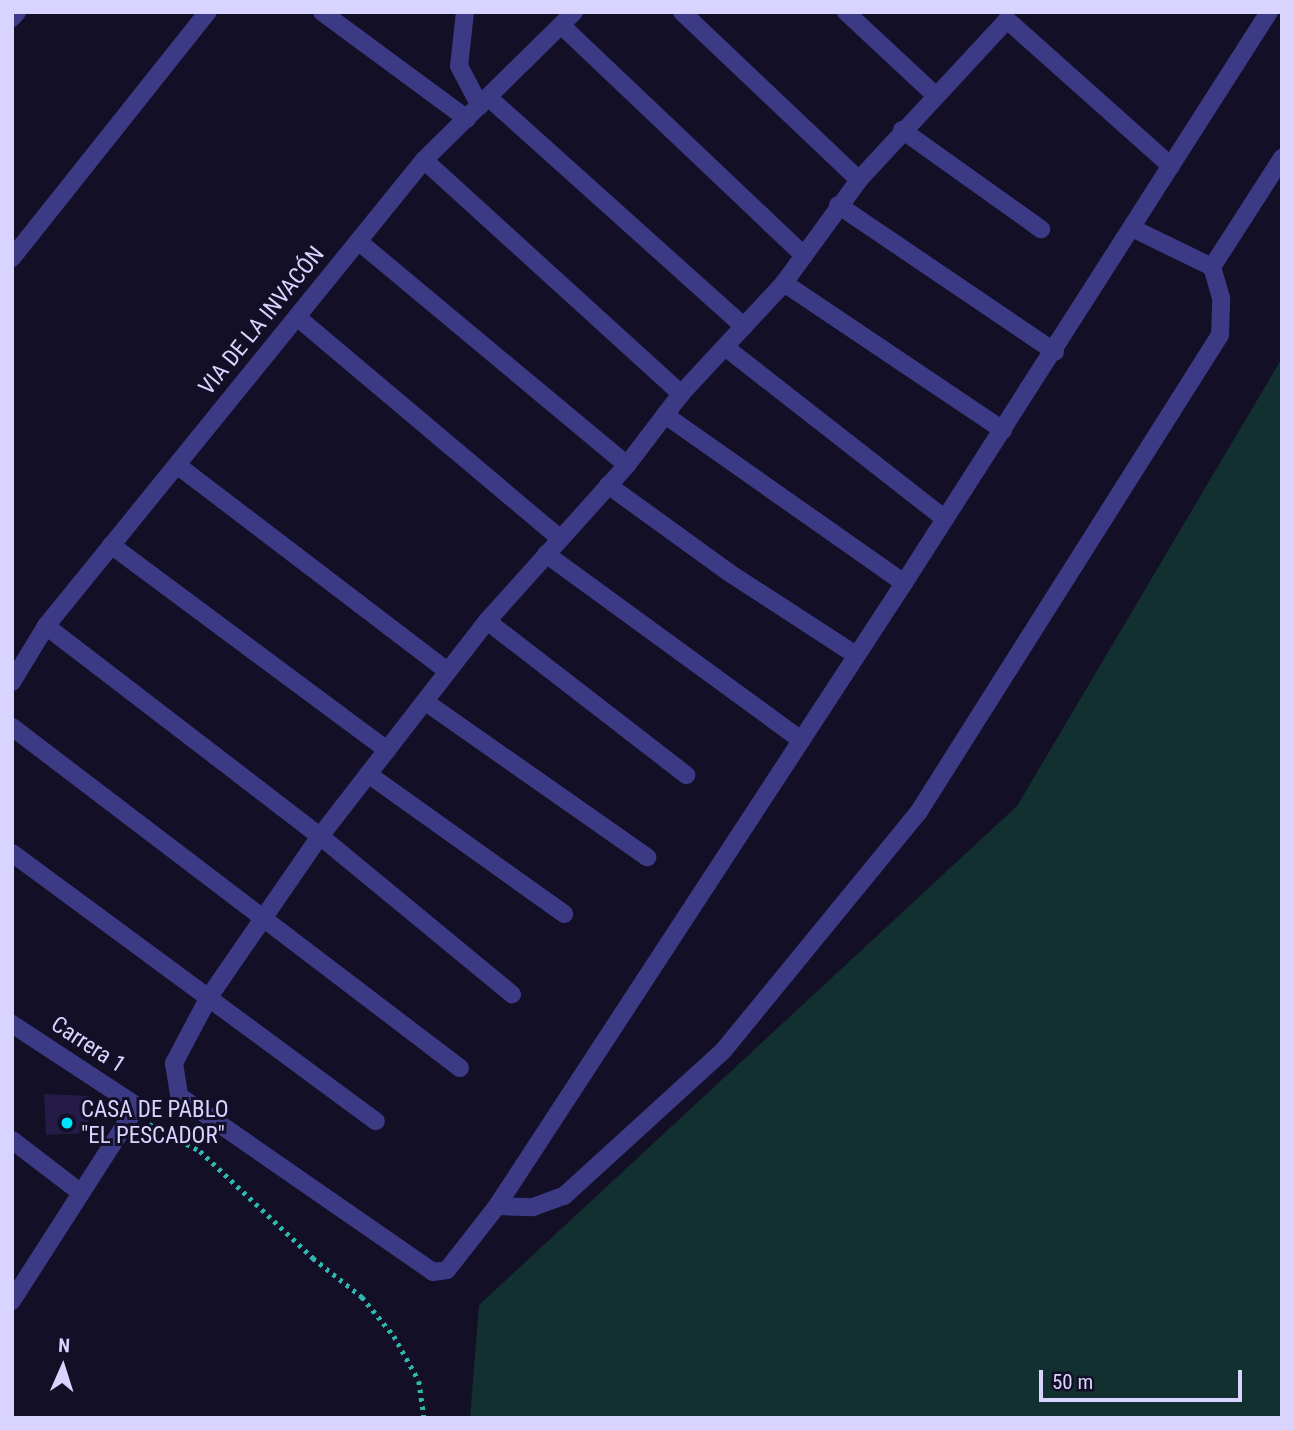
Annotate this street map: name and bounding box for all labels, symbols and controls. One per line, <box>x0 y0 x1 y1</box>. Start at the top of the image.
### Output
street label: VIA DE LA INVACÓN <box>194 241 330 401</box>
street label: Carrera 1 <box>46 1011 130 1079</box>
place label: CASA DE PABLO "EL PESCADOR" <box>81 1096 229 1150</box>
marker: CASA DE PABLO "EL PESCADOR" <box>59 1115 75 1131</box>
north arrow <box>28 1332 98 1402</box>
text: N <box>58 1334 71 1357</box>
scale bar <box>1042 1356 1245 1400</box>
text: 50 m <box>1052 1370 1093 1394</box>

